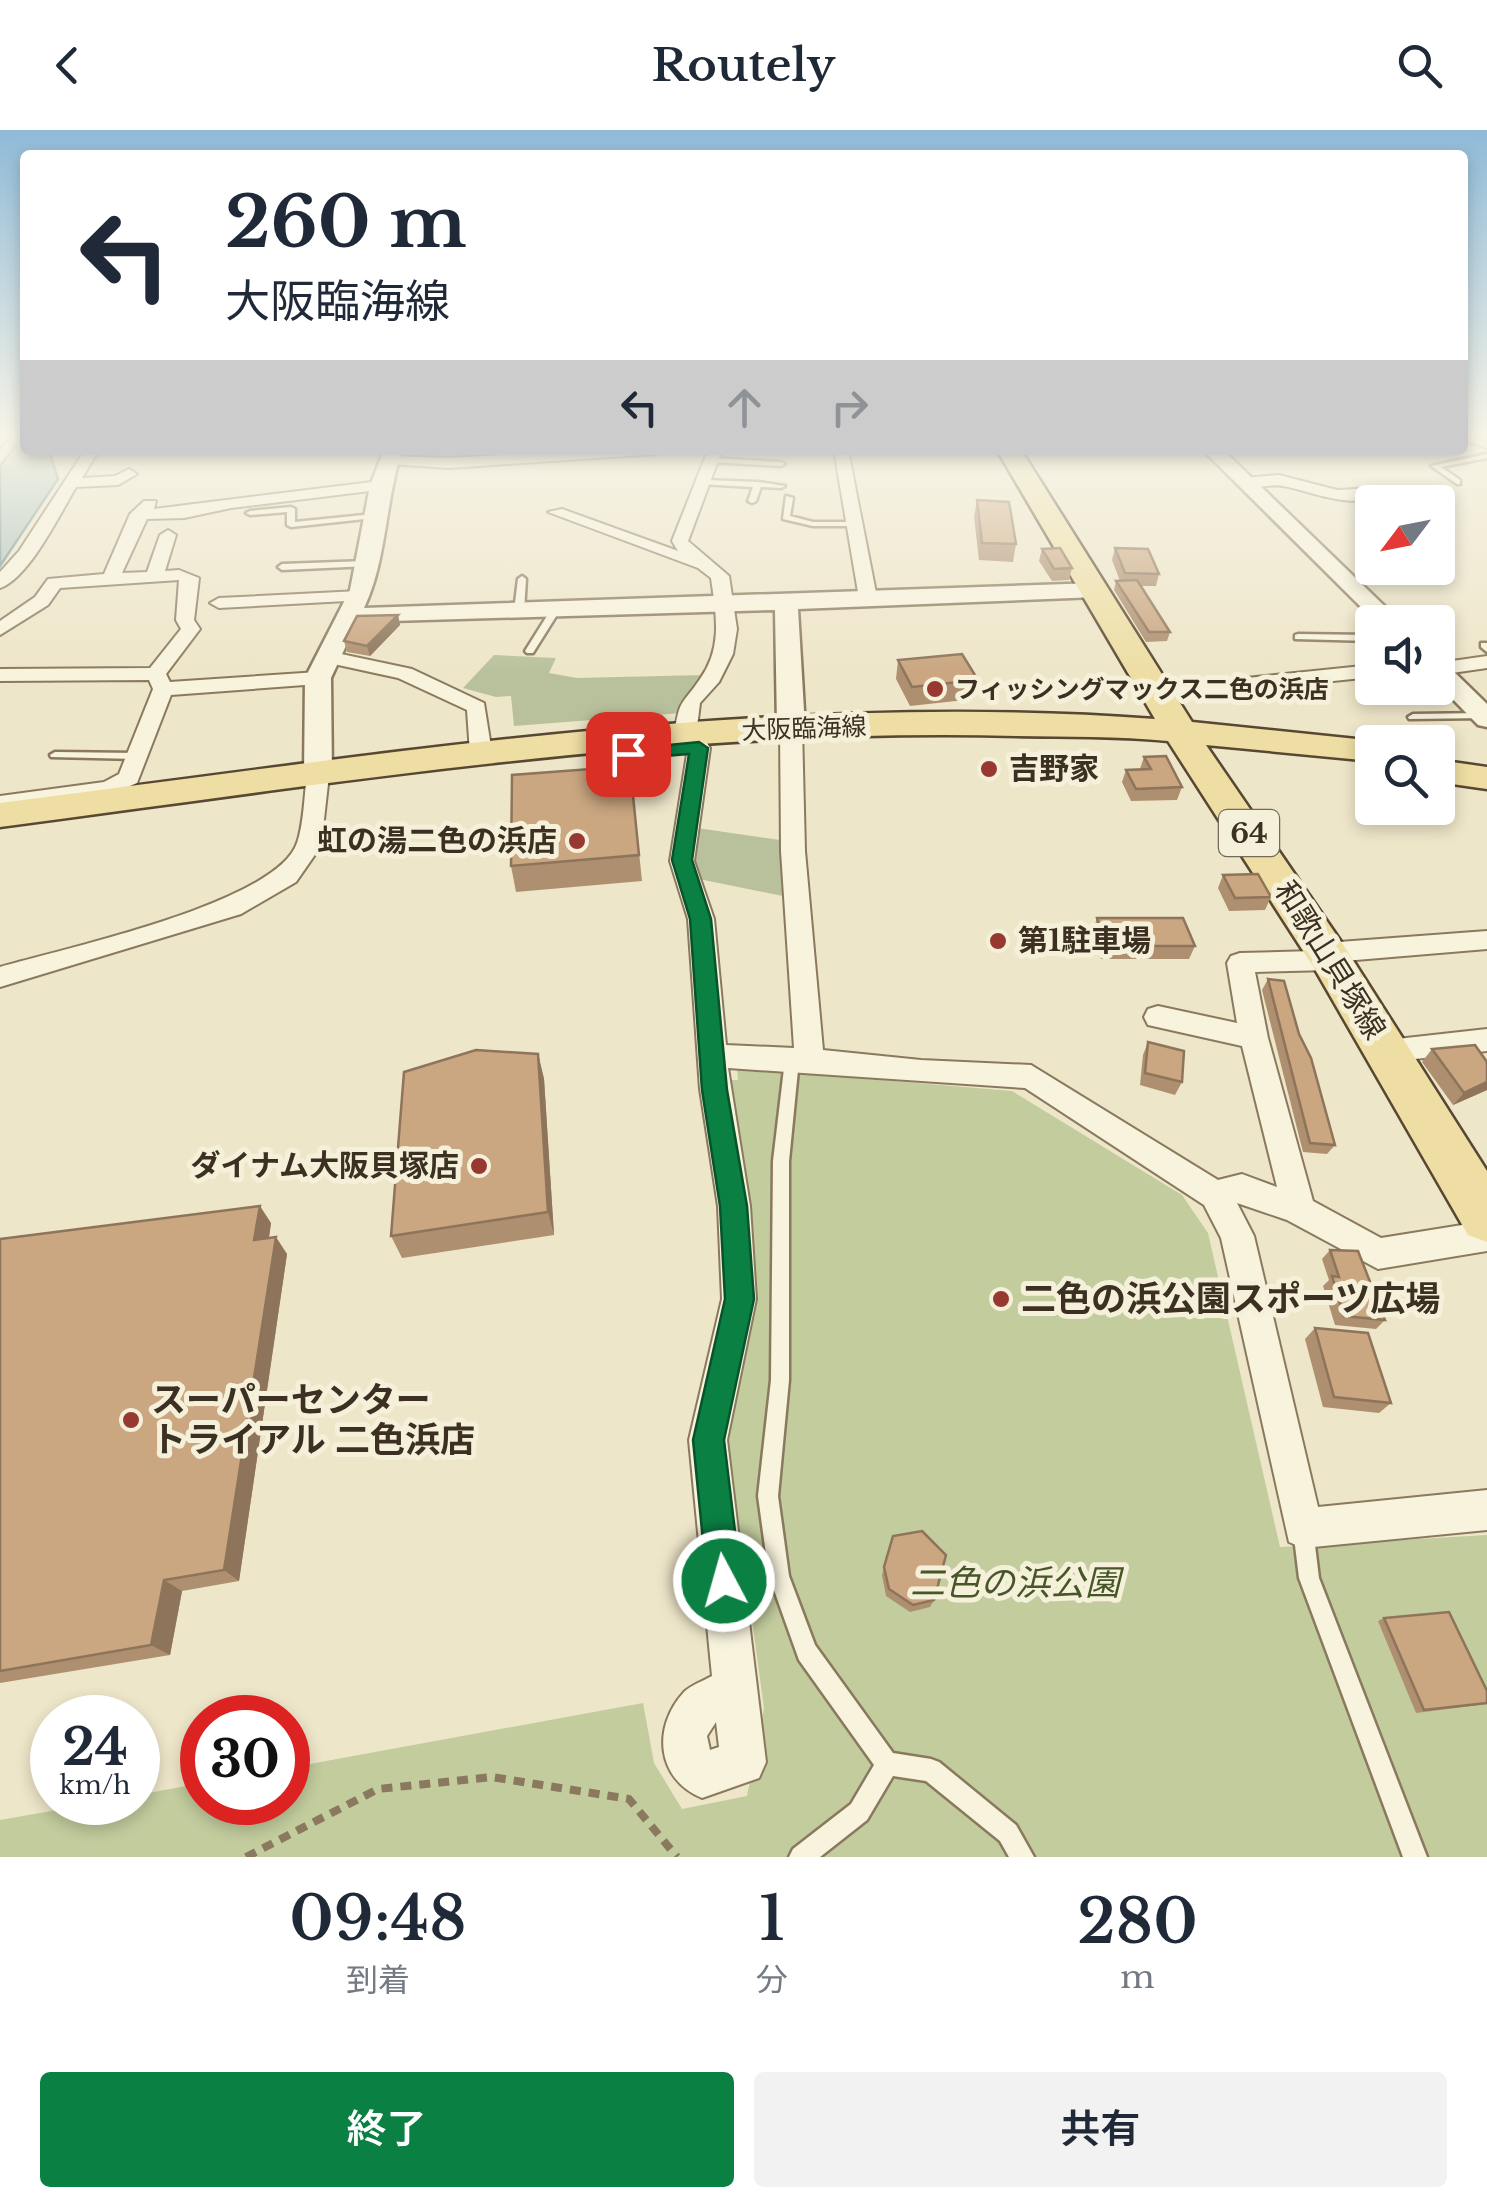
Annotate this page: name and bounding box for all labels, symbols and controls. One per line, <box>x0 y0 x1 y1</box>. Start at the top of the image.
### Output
text: Routely <box>651 37 836 93</box>
icon: back <box>40 38 95 93</box>
icon: search <box>1392 38 1447 93</box>
text: 260 m <box>225 179 467 266</box>
icon: left <box>60 190 190 320</box>
text: 大阪臨海線 <box>225 273 450 329</box>
icon: left <box>612 380 667 435</box>
icon: ahead <box>717 380 772 435</box>
icon: right <box>822 380 877 435</box>
north arrow <box>1355 485 1455 585</box>
map controls <box>1355 485 1455 825</box>
button: sound <box>1355 605 1455 705</box>
place label: フィッシングマックス二色の浜店 <box>955 674 1329 705</box>
marker: フィッシングマックス二色の浜店 <box>924 678 946 700</box>
street label: 大阪臨海線 <box>741 711 867 746</box>
pin <box>586 712 671 797</box>
button: search <box>1355 725 1455 825</box>
icon: arrive <box>601 727 656 782</box>
place label: 吉野家 <box>1009 750 1099 787</box>
marker: 吉野家 <box>978 758 1000 780</box>
road number: 64 <box>1219 810 1279 856</box>
place label: 虹の湯二色の浜店 <box>317 822 557 859</box>
marker: 虹の湯二色の浜店 <box>566 830 588 852</box>
street label: 和歌山貝塚線 <box>1267 874 1394 1046</box>
place label: 第1駐車場 <box>1018 922 1151 959</box>
marker: 第1駐車場 <box>987 930 1009 952</box>
place label: ダイナム大阪貝塚店 <box>191 1147 459 1184</box>
marker: ダイナム大阪貝塚店 <box>468 1155 490 1177</box>
place label: 二色の浜公園スポーツ広場 <box>1021 1277 1440 1320</box>
marker: 二色の浜公園スポーツ広場 <box>990 1288 1012 1310</box>
place label: スーパーセンター トライアル 二色浜店 <box>151 1378 475 1461</box>
marker: スーパーセンター トライアル 二色浜店 <box>120 1409 142 1431</box>
position arrow <box>672 1529 776 1633</box>
park label: 二色の浜公園 <box>910 1561 1125 1604</box>
speed limit sign: 30 <box>180 1695 310 1825</box>
text: 24 <box>62 1716 128 1779</box>
text: km/h <box>60 1770 130 1801</box>
text: 09:48 <box>289 1882 467 1956</box>
text: 1 <box>759 1882 785 1956</box>
text: 280 <box>1077 1885 1198 1959</box>
text: m <box>1120 1957 1155 1997</box>
text: 到着 <box>346 1960 410 2000</box>
text: 分 <box>756 1960 788 2000</box>
button: 終了 <box>40 2072 734 2187</box>
button: 共有 <box>754 2072 1447 2187</box>

